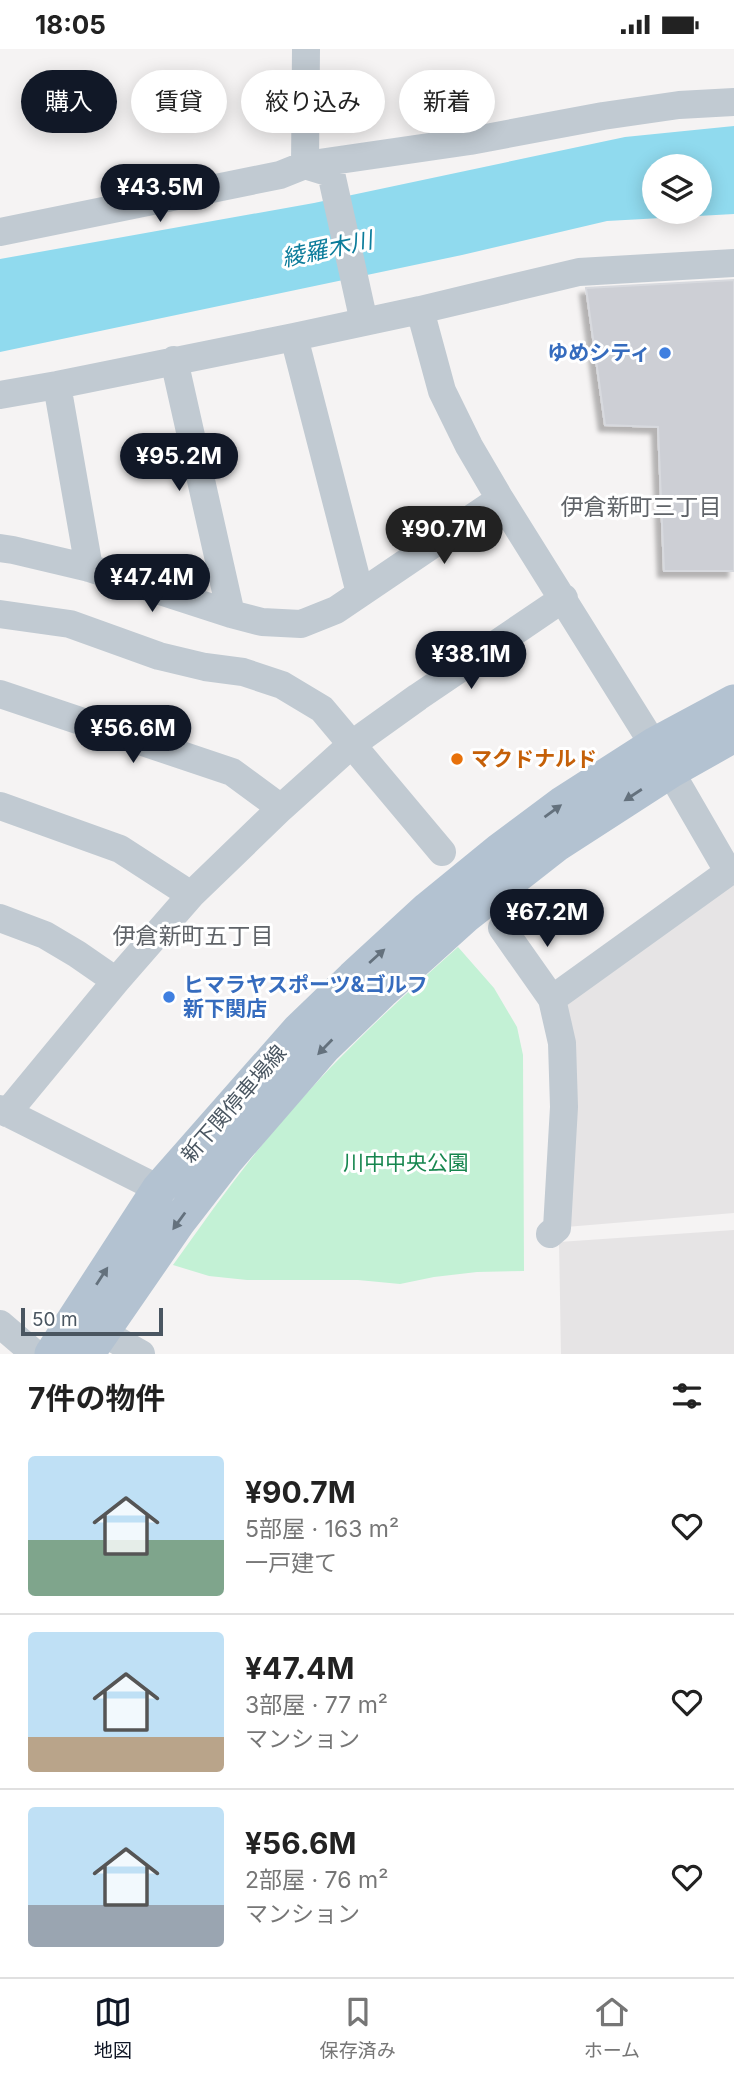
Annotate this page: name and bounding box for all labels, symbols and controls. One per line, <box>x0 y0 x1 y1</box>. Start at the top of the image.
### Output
text: 18:05 <box>35 9 106 40</box>
chip: 購入 <box>21 70 117 133</box>
chip: 賃貸 <box>131 70 227 133</box>
chip: 絞り込み <box>241 70 385 133</box>
chip: 新着 <box>399 70 495 133</box>
map controls <box>642 154 712 224</box>
button: layers <box>642 154 712 224</box>
pin: ¥43.5M <box>103 165 217 224</box>
text: ¥43.5M <box>117 173 203 201</box>
water label: 綾羅木川 <box>279 225 378 272</box>
place label: ゆめシティ <box>547 340 651 365</box>
marker: ゆめシティ <box>657 345 673 361</box>
pin: ¥95.2M <box>122 433 236 493</box>
text: ¥95.2M <box>136 442 222 470</box>
district label: 伊倉新町三丁目 <box>561 493 722 521</box>
pin: ¥90.7M <box>387 507 501 566</box>
text: ¥90.7M <box>402 515 486 543</box>
pin: ¥47.4M <box>95 554 209 614</box>
text: ¥47.4M <box>110 563 194 591</box>
pin: ¥38.1M <box>414 631 528 691</box>
text: ¥38.1M <box>431 640 511 668</box>
pin: ¥56.6M <box>76 705 190 765</box>
text: ¥56.6M <box>90 714 176 742</box>
place label: マクドナルド <box>471 746 597 771</box>
marker: マクドナルド <box>449 751 465 767</box>
one-way arrow <box>624 788 643 801</box>
one-way arrow <box>544 804 562 818</box>
pin: ¥67.2M <box>490 890 604 949</box>
text: ¥67.2M <box>506 898 588 926</box>
district label: 伊倉新町五丁目 <box>113 922 274 950</box>
one-way arrow <box>368 948 385 964</box>
place label: ヒマラヤスポーツ&ゴルフ 新下関店 <box>183 972 428 1021</box>
marker: ヒマラヤスポーツ&ゴルフ 新下関店 <box>161 989 177 1005</box>
one-way arrow <box>317 1038 334 1055</box>
street label: 新下関停車場線 <box>176 1040 291 1167</box>
park label: 川中中央公園 <box>343 1150 469 1175</box>
one-way arrow <box>173 1212 187 1230</box>
one-way arrow <box>96 1266 109 1285</box>
scale bar <box>21 1305 163 1337</box>
text: 50 m <box>32 1308 78 1331</box>
icon: filters <box>668 1377 706 1415</box>
text: 7件の物件 <box>28 1380 165 1416</box>
text: ¥90.7M <box>245 1474 356 1510</box>
icon: home <box>84 1484 168 1568</box>
icon: heart <box>668 1507 706 1545</box>
text: 5部屋 · 163 m² <box>245 1515 399 1543</box>
text: 一戸建て <box>245 1549 337 1577</box>
text: ¥47.4M <box>245 1650 354 1686</box>
icon: home <box>84 1660 168 1744</box>
icon: heart <box>668 1683 706 1721</box>
text: 3部屋 · 77 m² <box>245 1691 388 1719</box>
text: マンション <box>245 1725 360 1753</box>
text: ¥56.6M <box>245 1825 356 1861</box>
icon: home <box>84 1835 168 1919</box>
icon: heart <box>668 1858 706 1896</box>
text: 2部屋 · 76 m² <box>245 1866 388 1894</box>
text: マンション <box>245 1900 360 1928</box>
tab: 地図 <box>94 1993 132 2062</box>
tab: 保存済み <box>320 1993 396 2062</box>
tab: ホーム <box>584 1993 640 2062</box>

